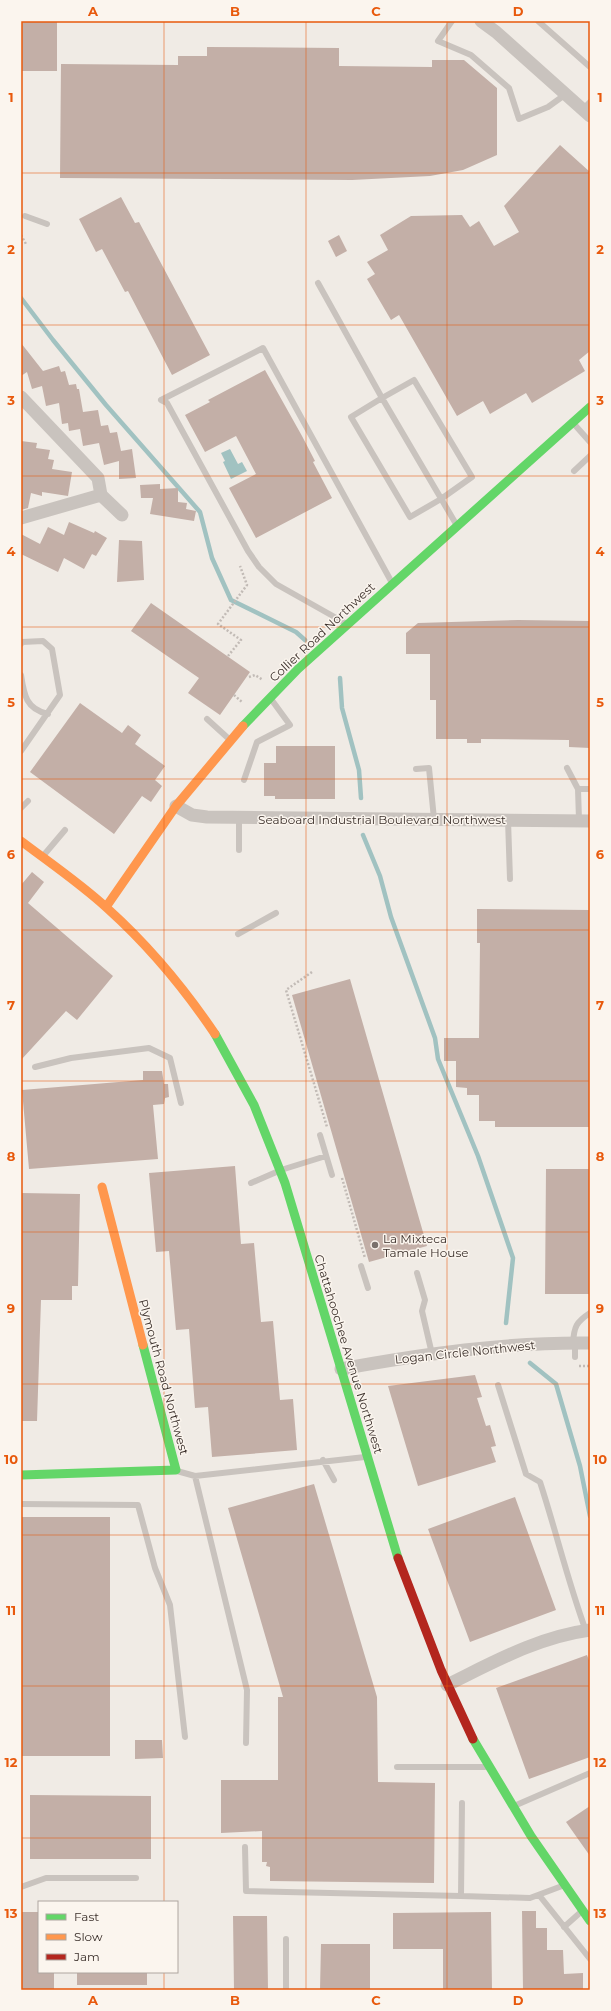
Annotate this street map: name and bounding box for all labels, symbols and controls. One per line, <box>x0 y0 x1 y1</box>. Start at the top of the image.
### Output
text: A <box>87 3 99 19</box>
text: B <box>230 3 240 19</box>
text: C <box>371 3 381 19</box>
text: D <box>513 3 524 19</box>
text: 1 <box>8 89 14 105</box>
text: 1 <box>597 89 603 105</box>
text: 2 <box>7 241 15 257</box>
text: 2 <box>596 241 604 257</box>
text: 3 <box>6 392 15 408</box>
text: 3 <box>595 392 604 408</box>
text: 4 <box>7 543 16 559</box>
text: 4 <box>596 543 605 559</box>
street label: Collier Road Northwest <box>266 579 378 685</box>
text: 5 <box>7 694 15 710</box>
text: 5 <box>596 694 604 710</box>
street label: Seaboard Industrial Boulevard Northwest <box>258 812 506 827</box>
text: 6 <box>7 846 16 862</box>
text: 6 <box>596 846 605 862</box>
text: 7 <box>7 997 15 1013</box>
text: 7 <box>596 997 604 1013</box>
text: 8 <box>7 1148 16 1164</box>
text: 8 <box>596 1148 605 1164</box>
place label: La Mixteca Tamale House <box>383 1231 469 1260</box>
marker: La Mixteca Tamale House <box>370 1240 380 1250</box>
street label: Chattahoochee Avenue Northwest <box>311 1253 387 1456</box>
street label: Plymouth Road Northwest <box>136 1297 192 1457</box>
text: 9 <box>7 1300 15 1316</box>
text: 9 <box>596 1300 604 1316</box>
street label: Logan Circle Northwest <box>394 1337 536 1367</box>
text: 10 <box>4 1451 18 1467</box>
text: 10 <box>593 1451 607 1467</box>
text: 11 <box>6 1602 16 1618</box>
text: 11 <box>595 1602 605 1618</box>
text: 12 <box>5 1754 18 1770</box>
text: 12 <box>594 1754 607 1770</box>
legend <box>38 1901 178 1973</box>
text: 13 <box>5 1905 18 1921</box>
text: 13 <box>594 1905 607 1921</box>
text: Fast <box>74 1909 99 1924</box>
text: Slow <box>74 1929 103 1944</box>
text: Jam <box>73 1949 100 1964</box>
text: A <box>87 1992 99 2008</box>
text: B <box>230 1992 240 2008</box>
text: C <box>371 1992 381 2008</box>
text: D <box>513 1992 524 2008</box>

